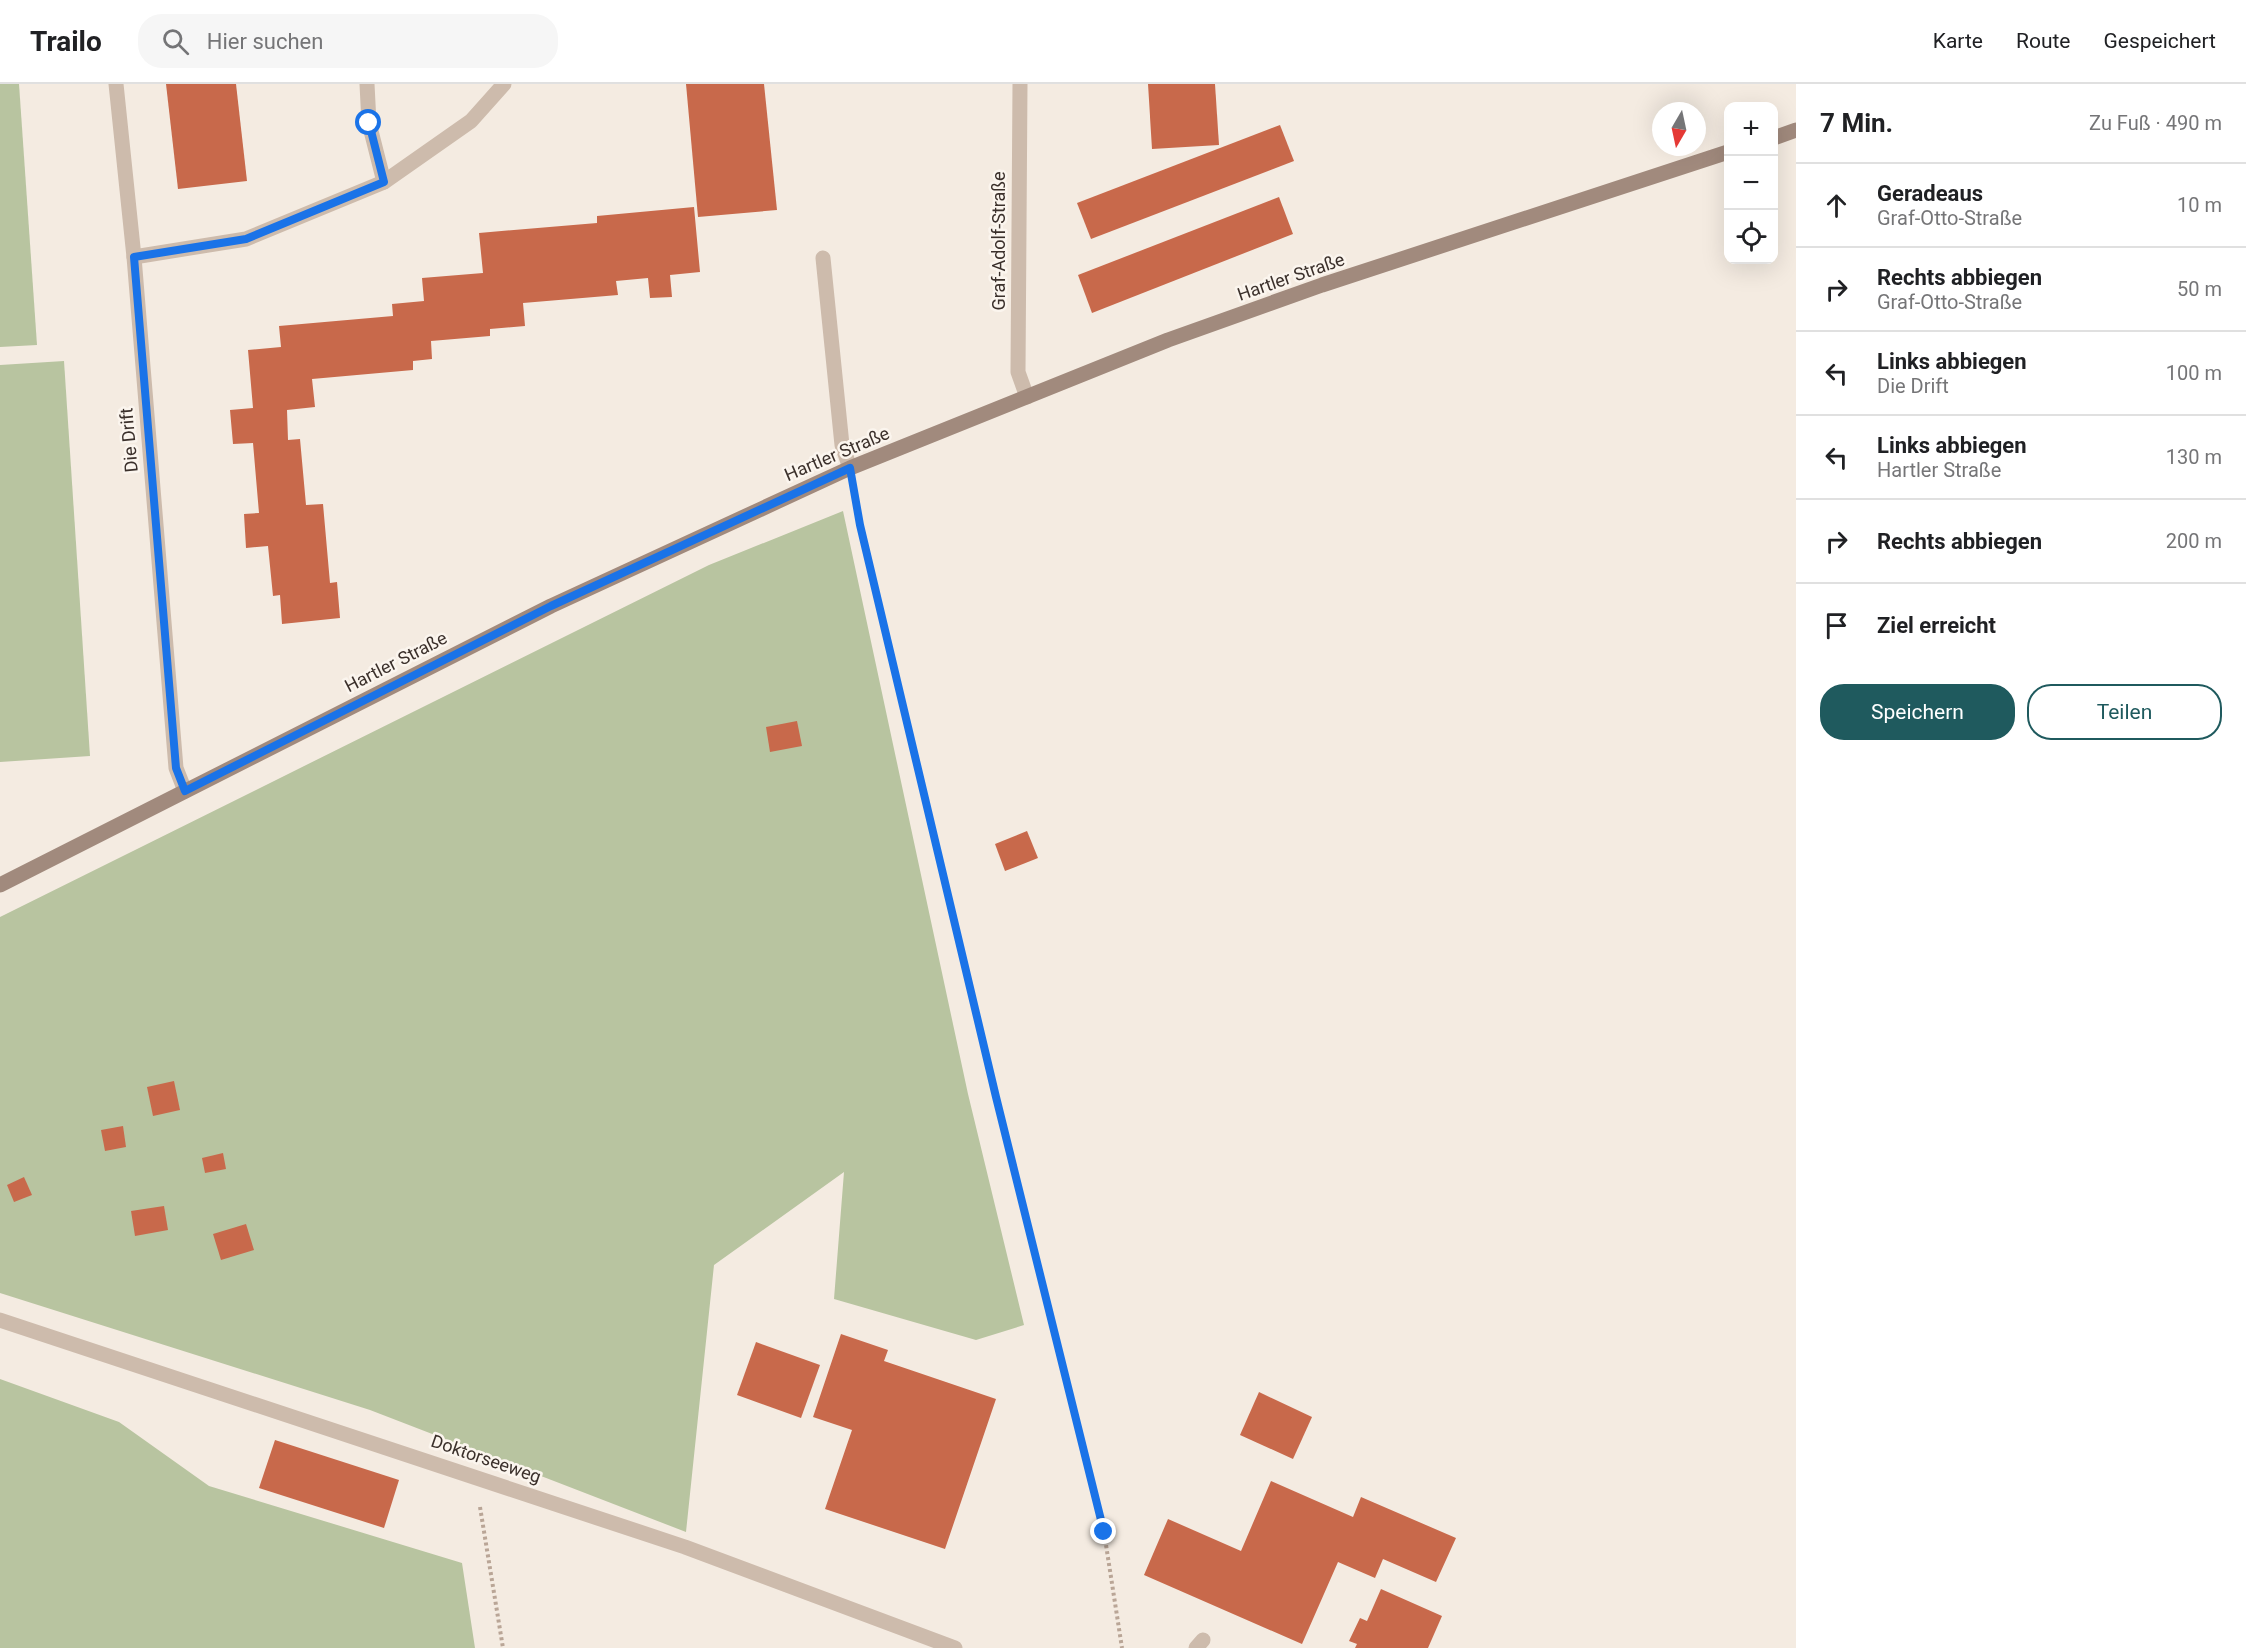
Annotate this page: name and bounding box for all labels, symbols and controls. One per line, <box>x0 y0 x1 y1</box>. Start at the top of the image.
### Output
search box <box>138 14 558 68</box>
text: Trailo <box>30 25 102 58</box>
icon: search <box>159 25 192 58</box>
text: Hier suchen <box>207 29 323 54</box>
text: Karte <box>1933 29 1983 53</box>
text: Route <box>2016 29 2070 53</box>
text: Gespeichert <box>2103 29 2216 53</box>
north arrow <box>1652 102 1706 156</box>
map controls <box>1724 102 1778 264</box>
button: + <box>1724 102 1778 156</box>
text: 7 Min. <box>1820 108 1893 138</box>
route start <box>355 109 381 135</box>
text: Zu Fuß · 490 m <box>2089 111 2222 135</box>
button: − <box>1724 156 1778 210</box>
street label: Graf-Adolf-Straße <box>988 171 1009 311</box>
text: Geradeaus <box>1877 181 1983 206</box>
icon: ahead <box>1820 189 1853 222</box>
text: 10 m <box>2177 193 2222 217</box>
text: Graf-Otto-Straße <box>1877 206 2022 230</box>
button: locate <box>1724 210 1778 264</box>
street label: Hartler Straße <box>1235 248 1347 305</box>
text: Rechts abbiegen <box>1877 265 2042 290</box>
icon: right <box>1820 273 1853 306</box>
text: 50 m <box>2177 277 2222 301</box>
text: Graf-Otto-Straße <box>1877 290 2022 314</box>
text: Links abbiegen <box>1877 349 2027 374</box>
icon: left <box>1820 357 1853 390</box>
text: 100 m <box>2166 361 2222 385</box>
text: Die Drift <box>1877 374 1949 398</box>
street label: Die Drift <box>115 407 142 473</box>
street label: Hartler Straße <box>781 422 892 485</box>
text: Links abbiegen <box>1877 433 2027 458</box>
icon: left <box>1820 441 1853 474</box>
text: 130 m <box>2166 445 2222 469</box>
text: Hartler Straße <box>1877 458 2001 482</box>
icon: right <box>1820 525 1853 558</box>
text: Rechts abbiegen <box>1877 529 2042 554</box>
text: 200 m <box>2166 529 2222 553</box>
icon: arrive <box>1820 609 1853 642</box>
text: Ziel erreicht <box>1877 613 1996 638</box>
street label: Hartler Straße <box>341 627 450 696</box>
button: Speichern <box>1820 684 2015 740</box>
button: Teilen <box>2027 684 2222 740</box>
street label: Doktorseeweg <box>428 1430 544 1487</box>
route end <box>1090 1518 1116 1544</box>

